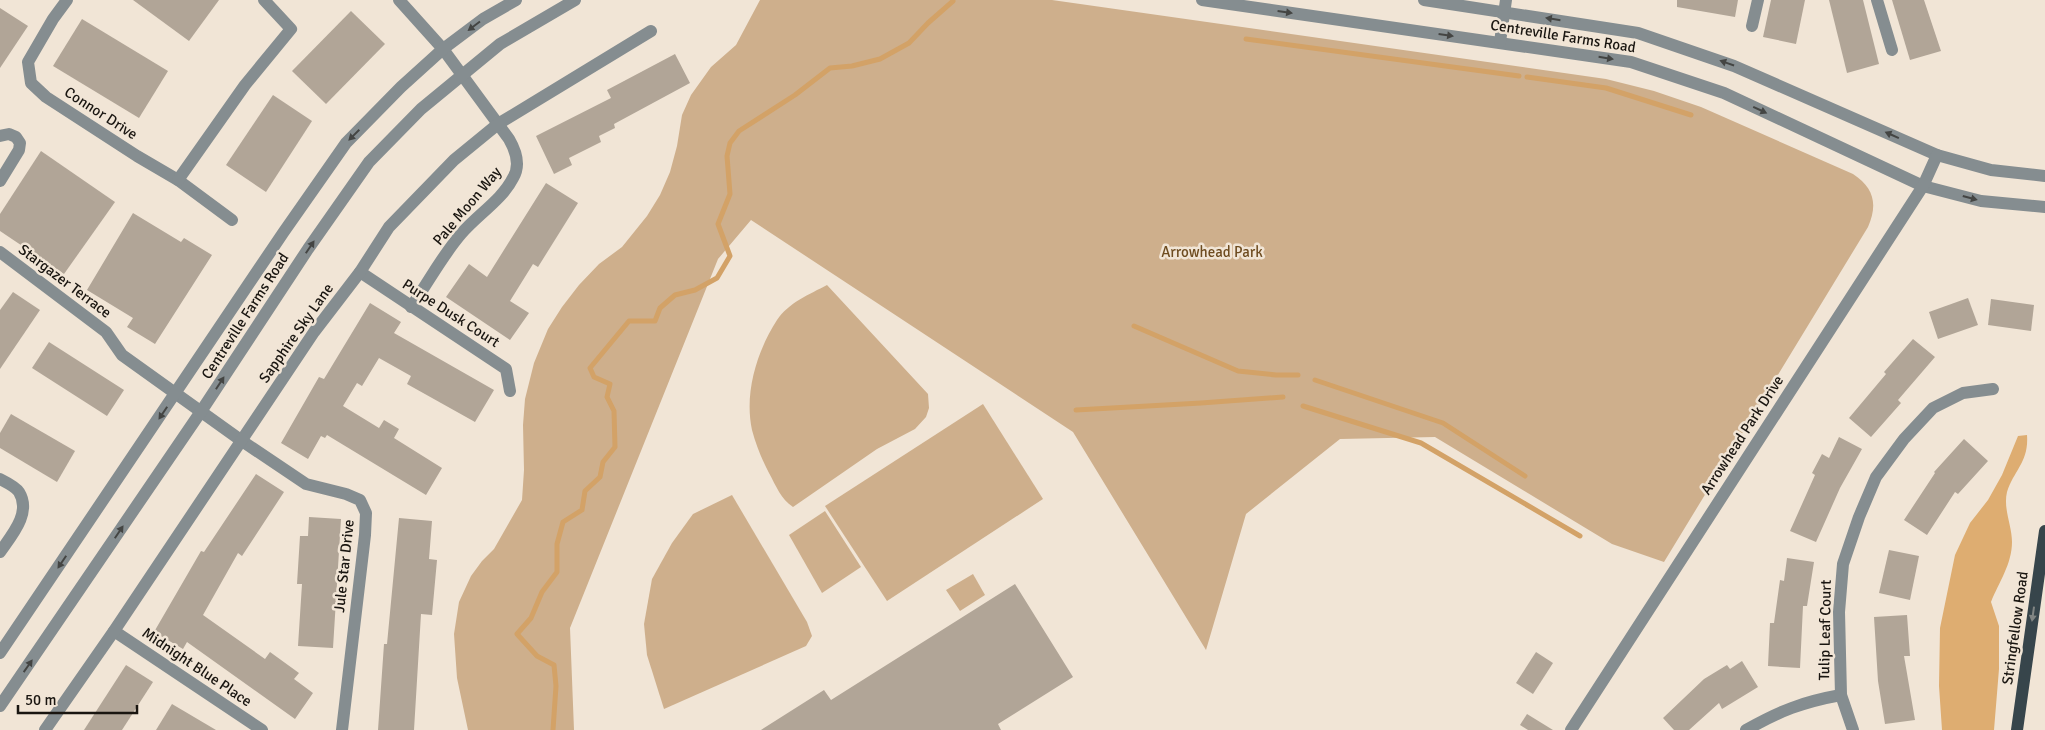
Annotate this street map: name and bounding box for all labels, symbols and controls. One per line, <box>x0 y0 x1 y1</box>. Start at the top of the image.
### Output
one-way arrow <box>1277 8 1293 16</box>
one-way arrow <box>1545 15 1561 23</box>
street label: Centreville Farms Road <box>1489 16 1637 56</box>
one-way arrow <box>468 20 481 31</box>
one-way arrow <box>1438 31 1454 39</box>
one-way arrow <box>1599 55 1615 63</box>
one-way arrow <box>1719 59 1734 67</box>
street label: Connor Drive <box>61 83 141 143</box>
one-way arrow <box>1753 106 1767 114</box>
one-way arrow <box>348 128 360 140</box>
one-way arrow <box>1885 131 1899 139</box>
street label: Pale Moon Way <box>429 163 505 249</box>
one-way arrow <box>1963 195 1978 203</box>
street label: Stargazer Terrace <box>15 240 115 322</box>
one-way arrow <box>305 240 315 254</box>
park label: Arrowhead Park <box>1161 243 1263 261</box>
street label: Centreville Farms Road <box>197 249 293 382</box>
street label: Purpe Dusk Court <box>399 275 503 351</box>
street label: Sapphire Sky Lane <box>255 280 337 386</box>
street label: Arrowhead Park Drive <box>1697 372 1787 498</box>
one-way arrow <box>215 376 225 389</box>
one-way arrow <box>158 406 168 419</box>
street label: Jule Star Drive <box>330 519 358 613</box>
one-way arrow <box>114 525 124 538</box>
one-way arrow <box>57 555 67 569</box>
street label: Stringfellow Road <box>1998 570 2032 686</box>
street label: Tulip Leaf Court <box>1815 579 1835 681</box>
one-way arrow <box>2029 606 2037 622</box>
street label: Midnight Blue Place <box>139 624 255 710</box>
one-way arrow <box>23 659 33 673</box>
scale bar <box>18 682 136 714</box>
text: 50 m <box>25 691 56 709</box>

